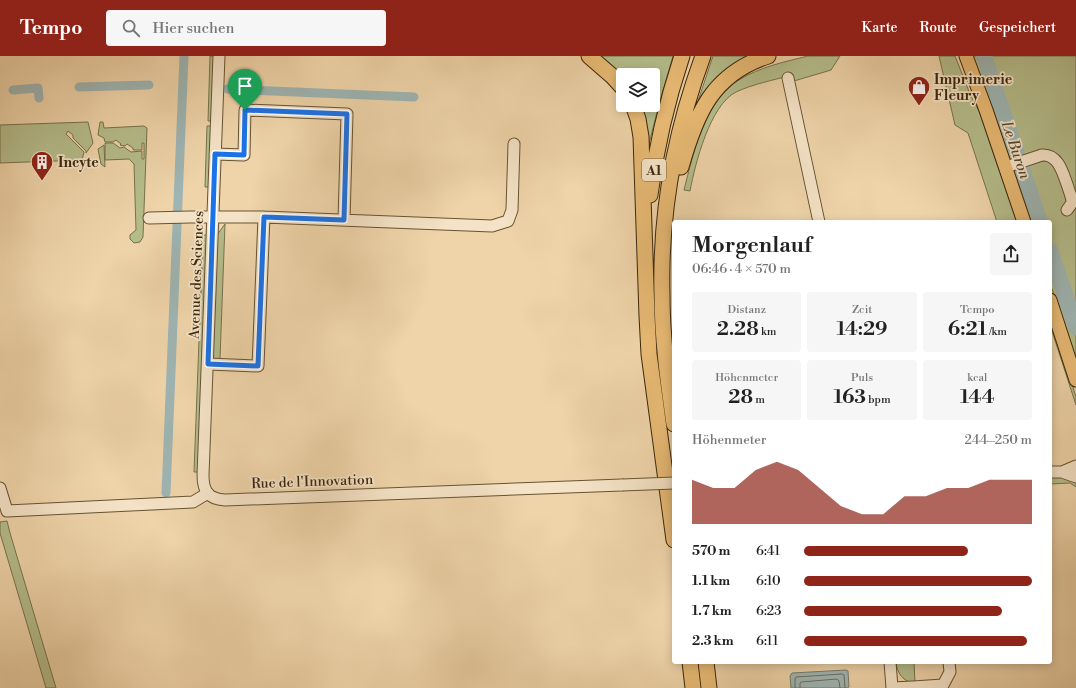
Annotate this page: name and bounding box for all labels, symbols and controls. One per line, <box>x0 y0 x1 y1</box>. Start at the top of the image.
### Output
search box <box>106 10 386 46</box>
text: Tempo <box>20 16 82 40</box>
icon: search <box>120 17 142 39</box>
text: Hier suchen <box>152 19 235 38</box>
text: Karte <box>861 19 898 37</box>
text: Route <box>920 19 957 37</box>
text: Gespeichert <box>979 19 1056 37</box>
map controls <box>616 68 660 112</box>
button: layers <box>616 68 660 112</box>
pin <box>228 69 262 110</box>
place label: Imprimerie Fleury <box>934 71 1013 105</box>
shop icon: Imprimerie Fleury <box>906 74 932 107</box>
icon: arrive <box>234 75 256 97</box>
water label: Le Buron <box>996 118 1034 182</box>
building icon: Incyte <box>29 149 55 182</box>
place label: Incyte <box>58 154 99 172</box>
road number: A1 <box>642 159 666 181</box>
street label: Avenue des Sciences <box>186 211 208 341</box>
text: Morgenlauf <box>692 232 812 259</box>
button: share <box>990 233 1032 275</box>
text: 06:46 · 4 × 570 m <box>692 261 791 277</box>
text: Distanz <box>727 303 766 317</box>
text: Zeit <box>852 303 872 317</box>
text: Tempo <box>960 303 995 317</box>
text: 2.28 <box>717 317 759 342</box>
text: 14:29 <box>836 317 888 342</box>
text: 6:21 <box>948 317 987 342</box>
text: km <box>759 325 777 339</box>
text: /km <box>987 325 1007 339</box>
text: Höhenmeter <box>715 371 778 385</box>
text: Puls <box>851 371 873 385</box>
text: kcal <box>967 371 987 385</box>
text: 28 <box>728 385 753 410</box>
text: 163 <box>833 385 866 410</box>
text: 144 <box>960 385 995 410</box>
text: m <box>753 393 765 407</box>
text: bpm <box>866 393 891 407</box>
text: Höhenmeter <box>692 432 766 448</box>
text: 244–250 m <box>965 432 1032 448</box>
street label: Rue de l'Innovation <box>251 471 374 493</box>
text: 570 m <box>692 543 730 559</box>
text: 6:41 <box>756 543 780 559</box>
text: 1.1 km <box>692 573 730 589</box>
text: 6:10 <box>756 573 781 589</box>
text: 1.7 km <box>692 603 732 619</box>
text: 6:23 <box>756 603 781 619</box>
text: 2.3 km <box>692 633 733 649</box>
text: 6:11 <box>756 633 778 649</box>

